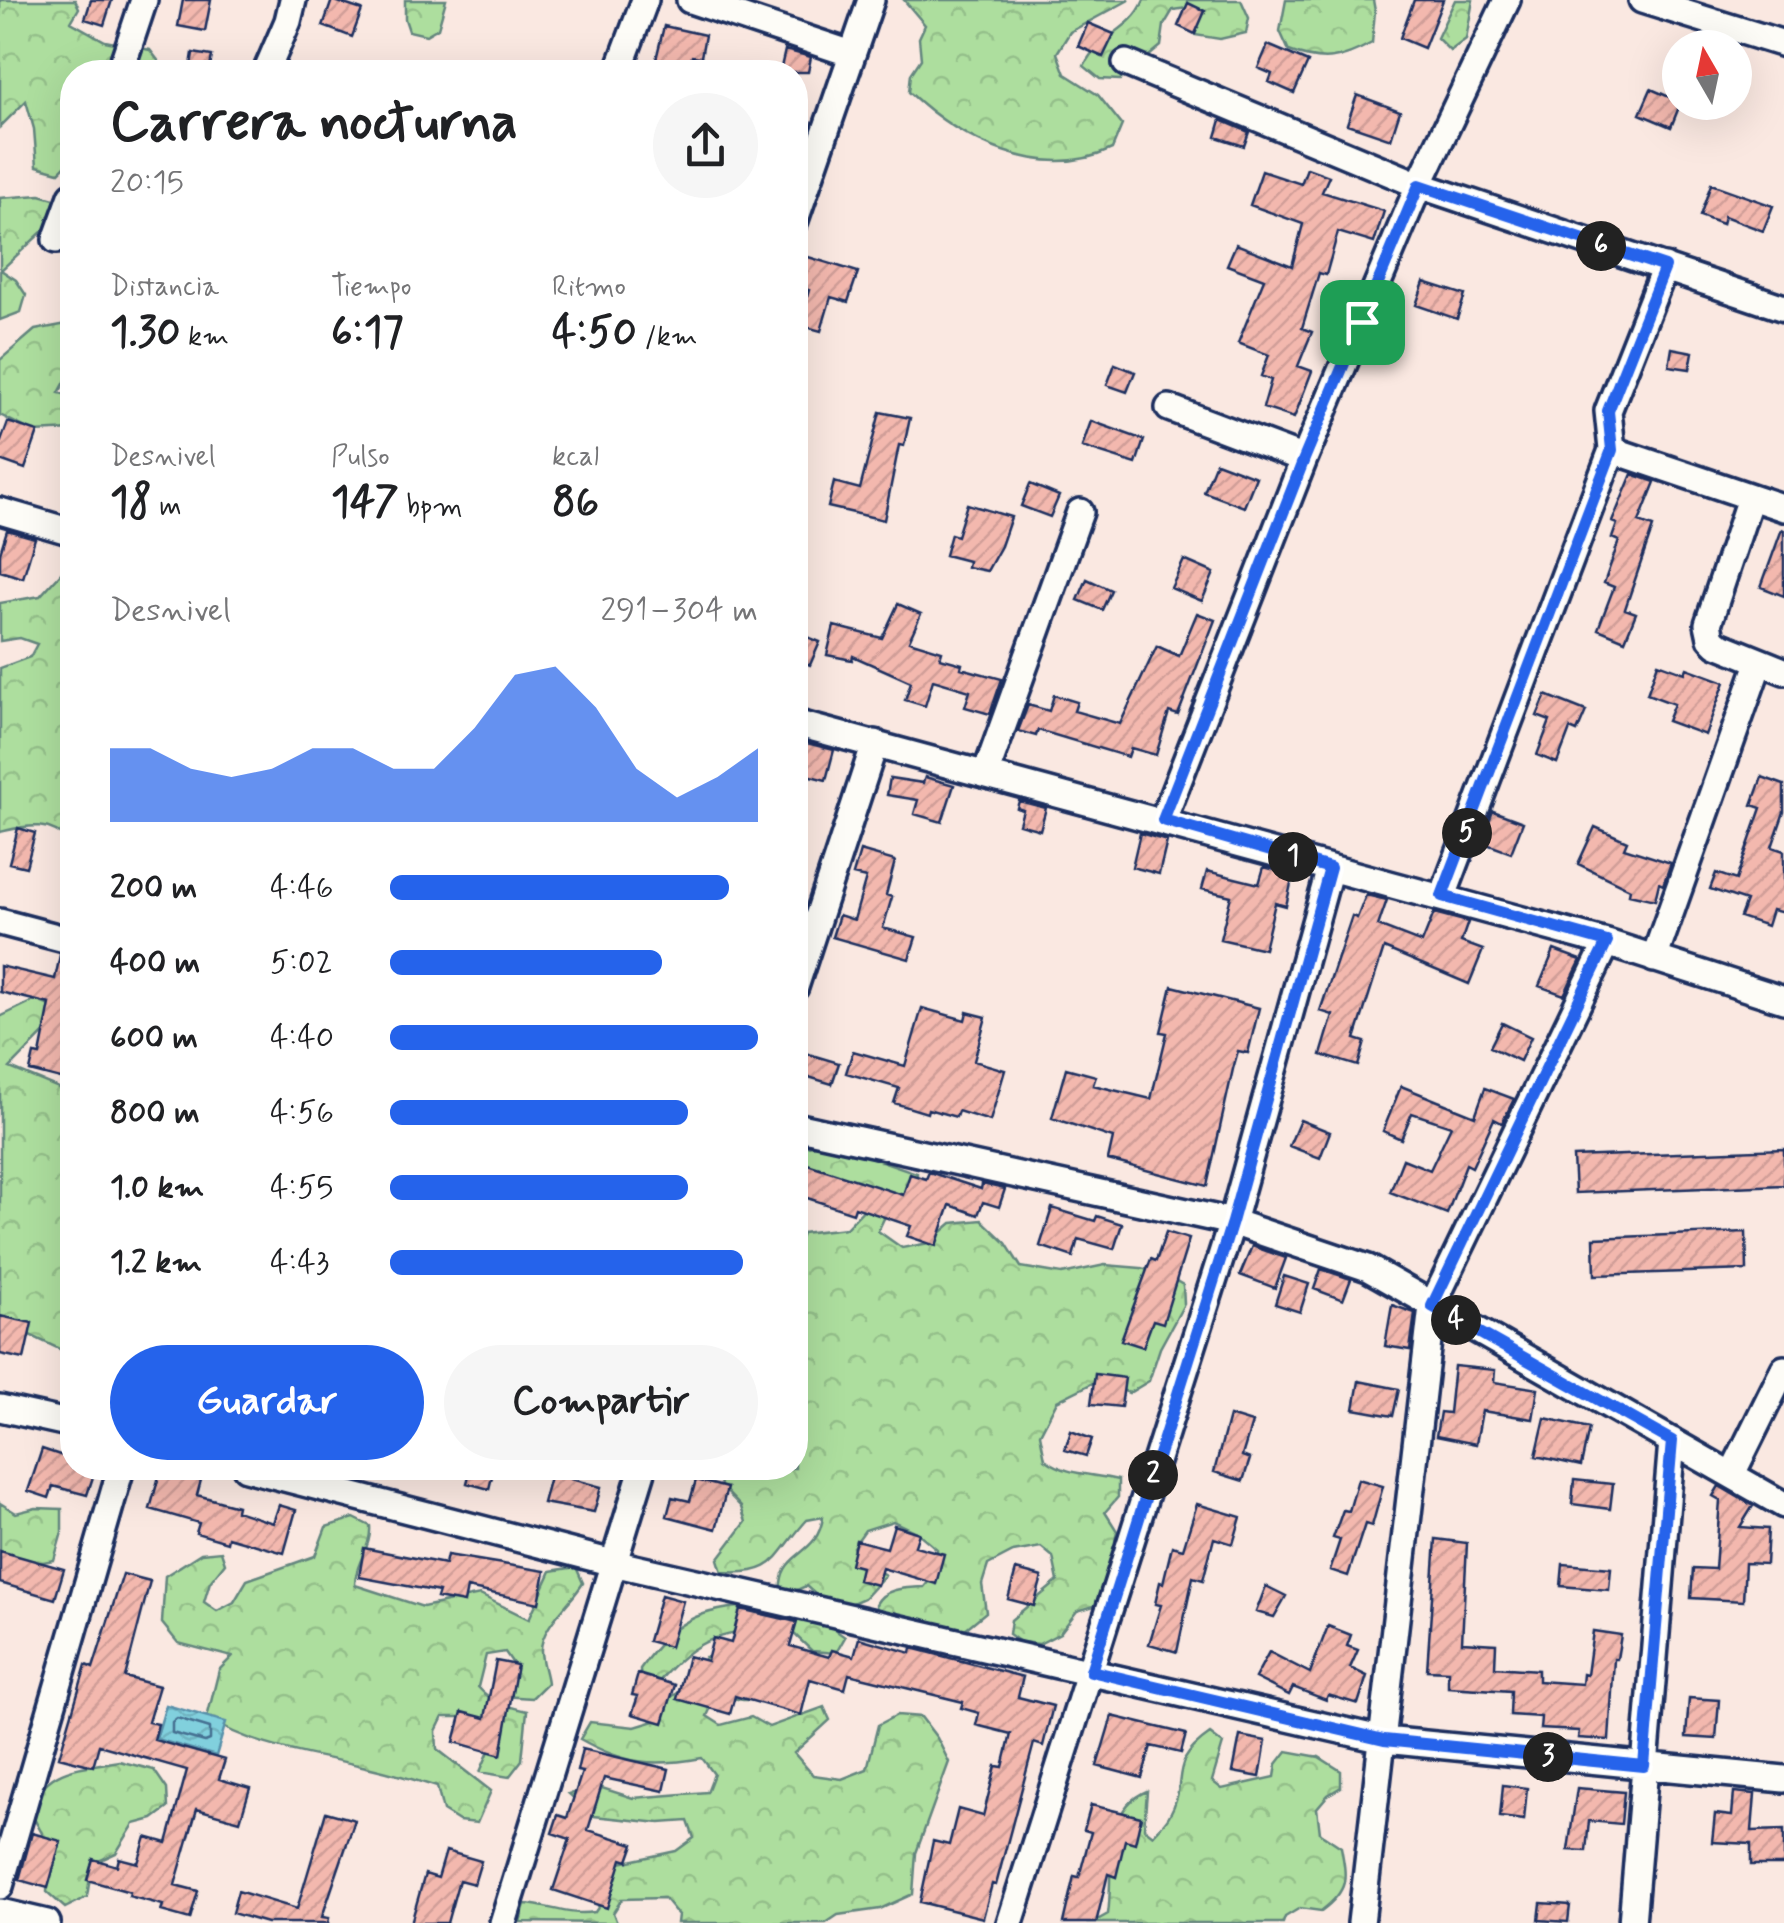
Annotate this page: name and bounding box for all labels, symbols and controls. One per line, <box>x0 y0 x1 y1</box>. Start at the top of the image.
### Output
north arrow <box>1662 30 1752 120</box>
map controls <box>1662 30 1752 120</box>
text: Carrera nocturna <box>110 88 518 160</box>
button: share <box>653 93 758 198</box>
text: 20:15 <box>110 162 184 204</box>
pin: 6 <box>1576 221 1626 271</box>
text: 6 <box>1594 227 1608 264</box>
text: Distancia <box>110 269 219 306</box>
text: Tiempo <box>331 269 412 306</box>
text: Ritmo <box>552 269 626 306</box>
pin <box>1320 280 1405 365</box>
icon: arrive <box>1335 295 1390 350</box>
text: 1.30 <box>110 306 181 361</box>
text: 6:17 <box>331 306 404 361</box>
text: 4:50 <box>552 306 637 361</box>
text: km <box>181 319 229 356</box>
text: /km <box>637 319 698 356</box>
text: Desnivel <box>110 439 216 476</box>
text: Pulso <box>331 439 390 476</box>
text: kcal <box>552 439 599 476</box>
text: 18 <box>110 476 152 531</box>
text: 147 <box>331 476 399 531</box>
text: 86 <box>552 476 599 531</box>
text: m <box>152 489 182 526</box>
text: bpm <box>399 489 463 526</box>
text: Desnivel <box>110 590 231 632</box>
text: 291–304 m <box>600 590 758 632</box>
pin: 5 <box>1442 808 1492 858</box>
text: 5 <box>1459 814 1475 851</box>
pin: 1 <box>1268 832 1318 882</box>
text: 1 <box>1287 838 1299 875</box>
text: 200 m <box>110 867 197 909</box>
text: 4:46 <box>270 867 334 909</box>
text: 400 m <box>110 942 200 984</box>
text: 5:02 <box>270 942 333 984</box>
text: 600 m <box>110 1017 198 1059</box>
text: 4:40 <box>270 1017 334 1059</box>
text: 800 m <box>110 1092 200 1134</box>
text: 4:56 <box>270 1092 334 1134</box>
text: 1.0 km <box>110 1167 204 1209</box>
text: 4:55 <box>270 1167 333 1209</box>
text: 1.2 km <box>110 1242 202 1284</box>
text: 4:43 <box>270 1242 329 1284</box>
pin: 4 <box>1431 1295 1481 1345</box>
text: 4 <box>1448 1301 1464 1338</box>
button: Guardar <box>110 1345 424 1460</box>
button: Compartir <box>444 1345 758 1460</box>
pin: 2 <box>1128 1450 1178 1500</box>
text: 2 <box>1146 1456 1160 1493</box>
pin: 3 <box>1523 1732 1573 1782</box>
text: 3 <box>1542 1738 1554 1775</box>

